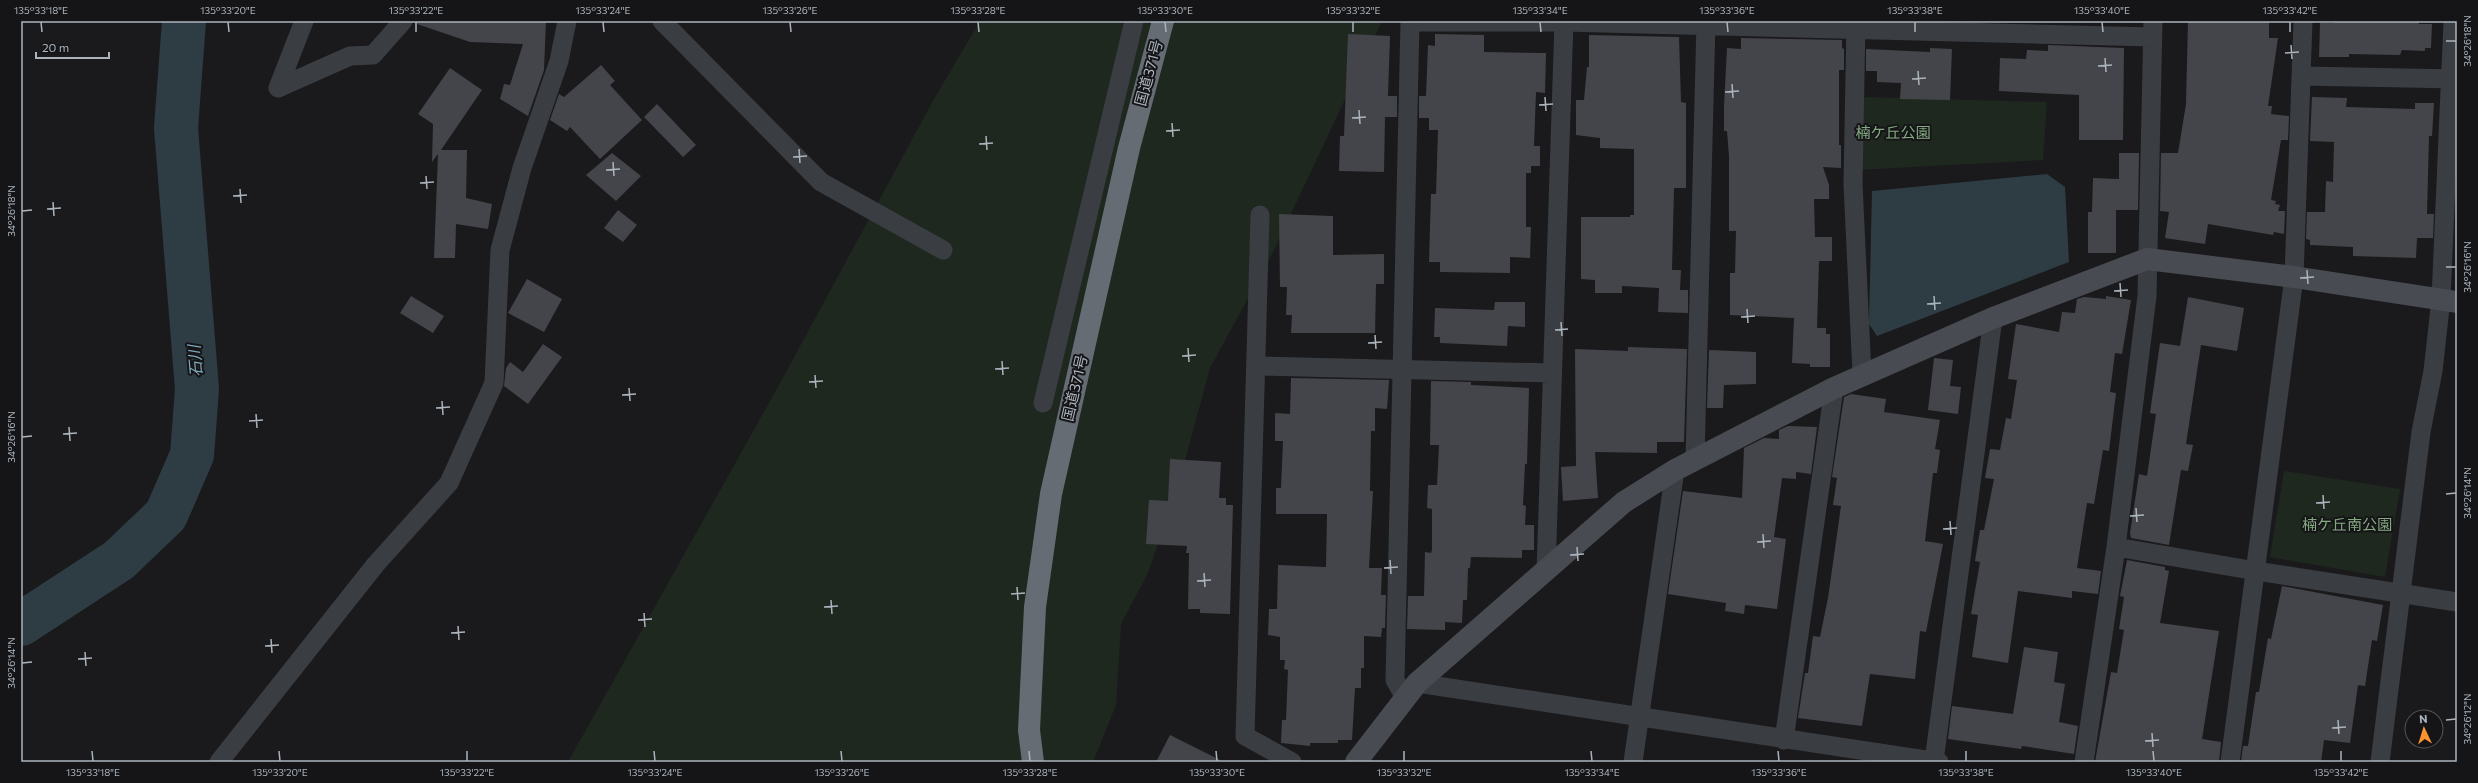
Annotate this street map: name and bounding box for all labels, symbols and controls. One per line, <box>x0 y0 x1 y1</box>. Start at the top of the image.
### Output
text: 135°33'18"E <box>14 4 68 16</box>
text: 135°33'20"E <box>200 4 256 16</box>
text: 135°33'22"E <box>389 4 443 16</box>
text: 135°33'24"E <box>576 4 630 16</box>
text: 135°33'26"E <box>762 4 818 16</box>
text: 135°33'28"E <box>950 4 1006 16</box>
text: 135°33'30"E <box>1137 4 1193 16</box>
text: 135°33'32"E <box>1326 4 1380 16</box>
text: 135°33'34"E <box>1512 4 1568 16</box>
text: 135°33'36"E <box>1699 4 1755 16</box>
text: 135°33'38"E <box>1887 4 1943 16</box>
text: 135°33'40"E <box>2074 4 2130 16</box>
text: 135°33'42"E <box>2263 4 2318 16</box>
text: 34°26'18"N <box>2461 15 2473 67</box>
scale bar <box>36 34 109 60</box>
street label: 国道371号 <box>1131 38 1166 108</box>
text: 20 m <box>42 40 69 54</box>
park label: 楠ケ丘公園 <box>1855 123 1931 141</box>
text: 34°26'18"N <box>5 185 17 237</box>
text: 34°26'16"N <box>2461 241 2473 293</box>
water label: 石川 <box>183 342 205 378</box>
street label: 国道371号 <box>1058 353 1090 423</box>
text: 34°26'16"N <box>5 411 17 463</box>
text: 34°26'14"N <box>2461 467 2473 519</box>
park label: 楠ケ丘南公園 <box>2302 515 2392 533</box>
text: 34°26'14"N <box>5 637 17 689</box>
text: 34°26'12"N <box>2461 693 2473 745</box>
north arrow <box>2404 709 2444 749</box>
text: N <box>2419 712 2428 725</box>
text: 135°33'18"E <box>66 766 120 778</box>
text: 135°33'20"E <box>252 766 308 778</box>
text: 135°33'22"E <box>440 766 494 778</box>
text: 135°33'24"E <box>628 766 682 778</box>
text: 135°33'26"E <box>814 766 870 778</box>
text: 135°33'28"E <box>1002 766 1058 778</box>
text: 135°33'30"E <box>1189 766 1245 778</box>
text: 135°33'32"E <box>1377 766 1431 778</box>
text: 135°33'34"E <box>1564 766 1620 778</box>
text: 135°33'36"E <box>1751 766 1807 778</box>
text: 135°33'38"E <box>1938 766 1994 778</box>
text: 135°33'40"E <box>2126 766 2182 778</box>
text: 135°33'42"E <box>2314 766 2369 778</box>

